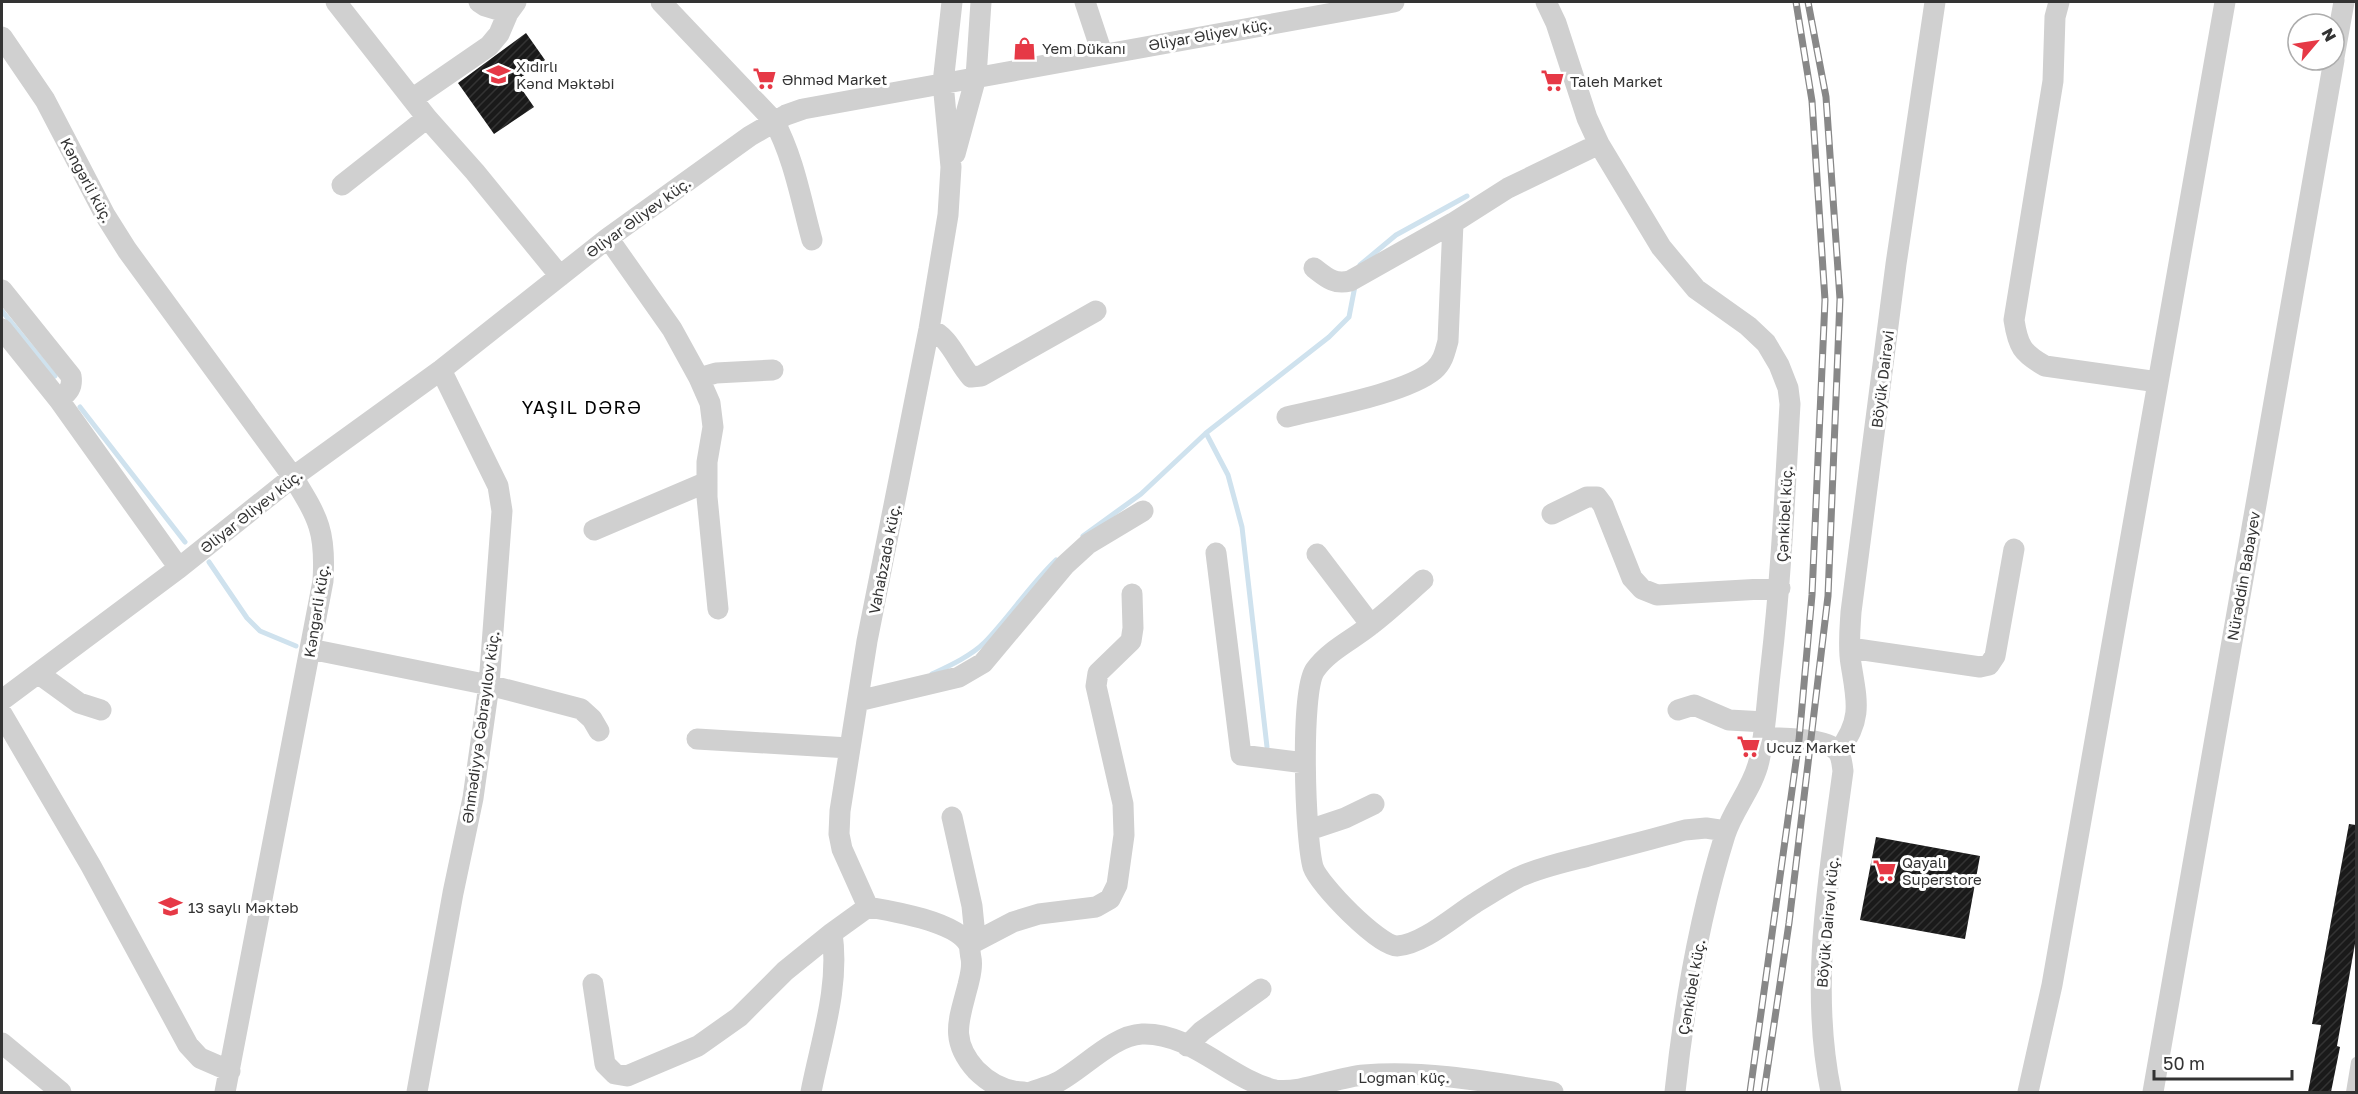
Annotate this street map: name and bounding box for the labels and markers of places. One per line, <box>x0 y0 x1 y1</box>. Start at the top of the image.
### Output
shop icon: Yem Dükanı <box>1011 35 1037 61</box>
place label: Yem Dükanı <box>1042 39 1126 57</box>
place label: Xıdırlı Kənd Məktəbi <box>516 57 615 92</box>
school or university icon: Xıdırlı Kənd Məktəbi <box>485 62 511 88</box>
supermarket icon: Əhməd Market <box>751 66 777 92</box>
supermarket icon: Taleh Market <box>1539 68 1565 94</box>
place label: Əhməd Market <box>782 70 887 88</box>
place label: Taleh Market <box>1570 72 1663 90</box>
supermarket icon: Ucuz Market <box>1735 734 1761 760</box>
place label: Ucuz Market <box>1766 738 1856 756</box>
place label: Qayalı Superstore <box>1902 853 1982 888</box>
supermarket icon: Qayalı Superstore <box>1871 858 1897 884</box>
school or university icon: 13 saylı Məktəb <box>157 894 183 920</box>
place label: 13 saylı Məktəb <box>188 898 298 916</box>

